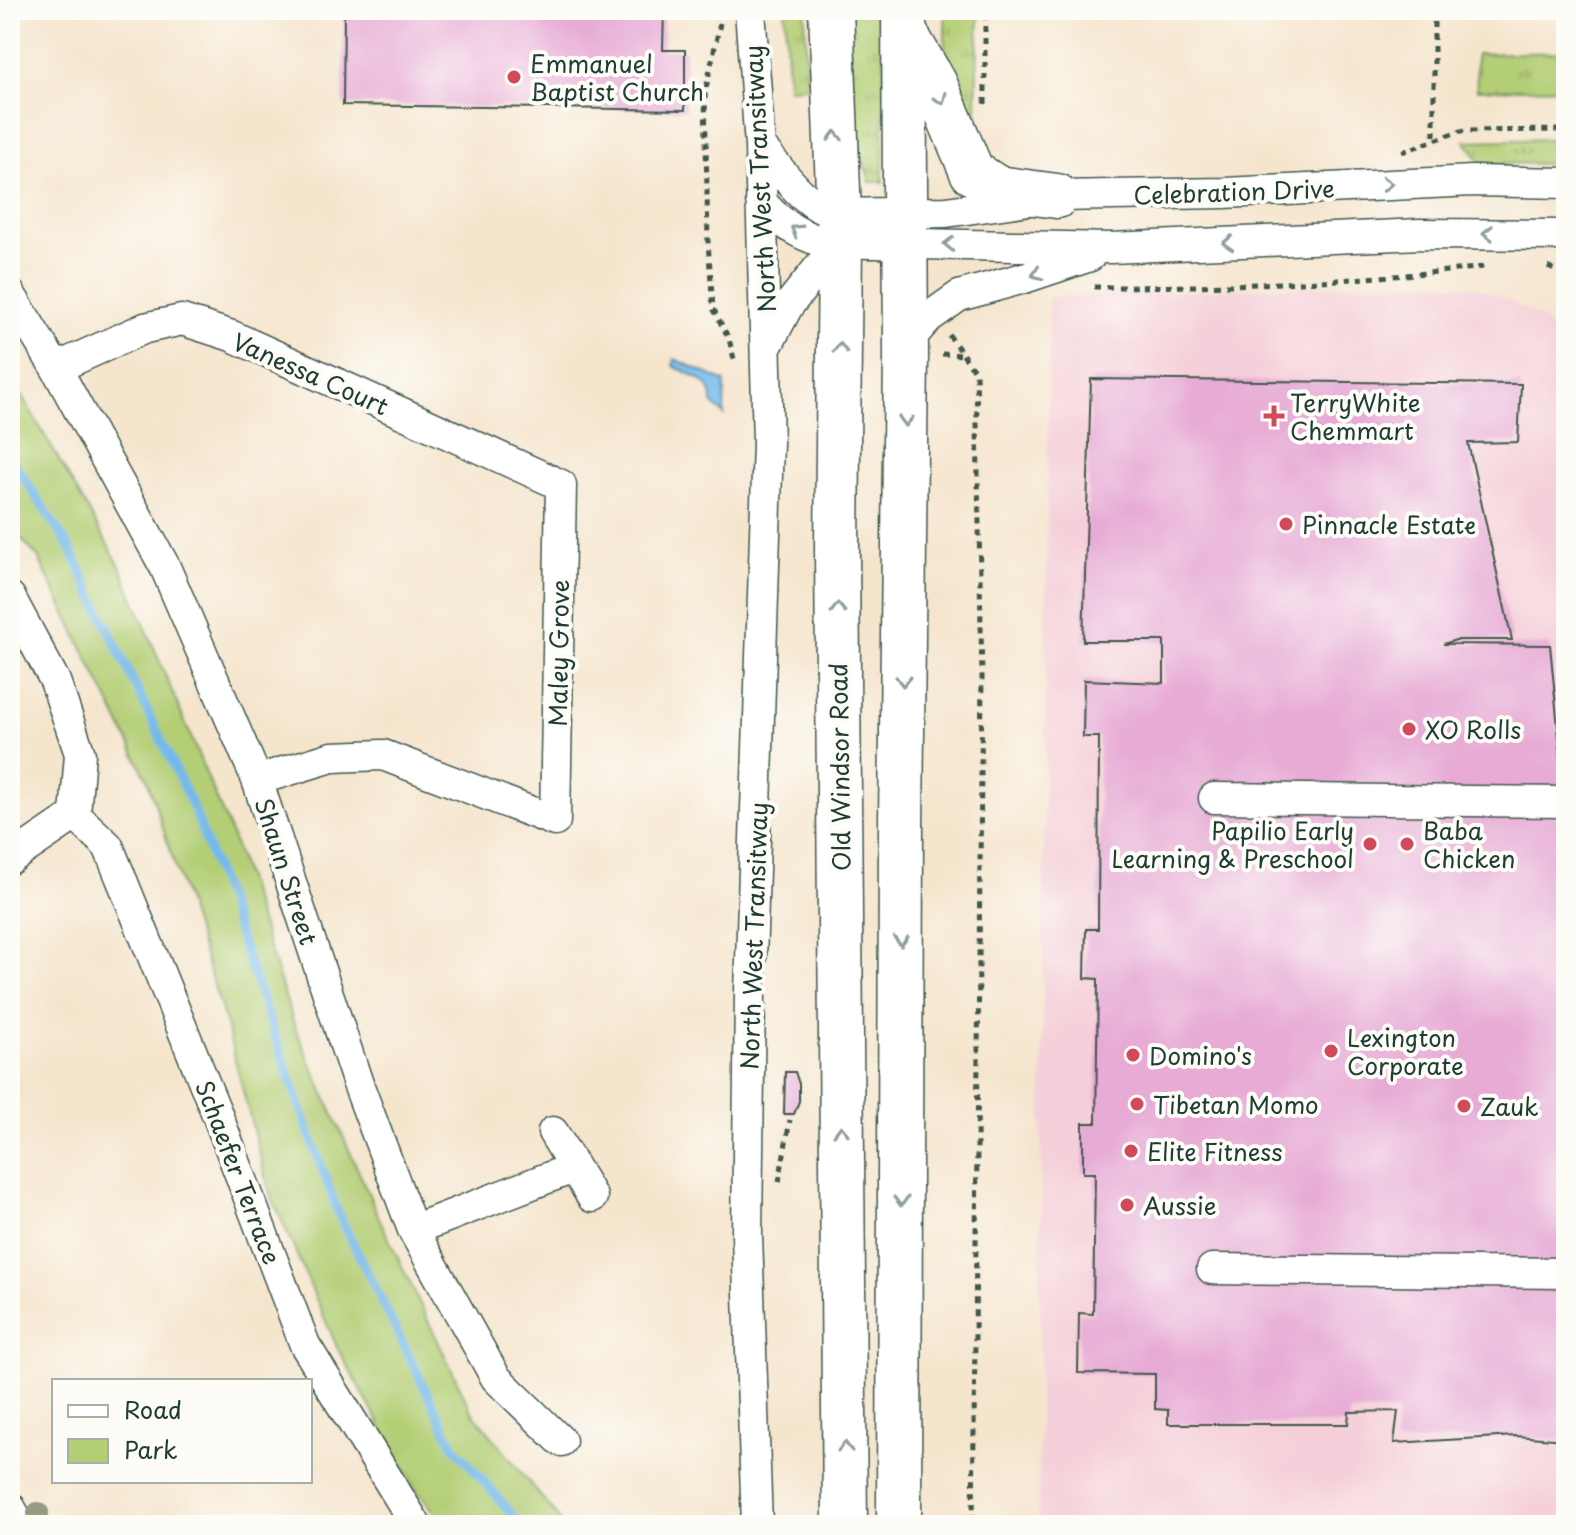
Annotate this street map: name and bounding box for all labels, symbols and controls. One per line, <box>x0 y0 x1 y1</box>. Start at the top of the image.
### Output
street label: North West Transitway <box>734 44 784 314</box>
place label: Emmanuel Baptist Church <box>530 45 704 109</box>
marker: Emmanuel Baptist Church <box>505 68 523 86</box>
one-way arrow <box>932 91 948 105</box>
one-way arrow <box>826 129 843 142</box>
street label: Celebration Drive <box>1133 169 1335 213</box>
one-way arrow <box>1381 176 1394 193</box>
one-way arrow <box>1481 224 1494 242</box>
one-way arrow <box>790 225 805 240</box>
one-way arrow <box>1221 234 1234 251</box>
one-way arrow <box>942 236 955 253</box>
one-way arrow <box>1031 264 1045 280</box>
street label: Vanessa Court <box>227 323 395 424</box>
one-way arrow <box>831 341 849 354</box>
place label: TerryWhite Chemmart <box>1290 384 1421 448</box>
marker: TerryWhite Chemmart <box>1265 407 1283 425</box>
one-way arrow <box>897 415 914 428</box>
place label: Pinnacle Estate <box>1302 506 1476 542</box>
marker: Pinnacle Estate <box>1277 515 1295 533</box>
street label: Maley Grove <box>539 579 577 727</box>
one-way arrow <box>829 601 846 614</box>
street label: Old Windsor Road <box>819 663 859 871</box>
one-way arrow <box>894 675 912 688</box>
place label: XO Rolls <box>1425 711 1521 747</box>
marker: XO Rolls <box>1400 720 1418 738</box>
street label: Shaun Street <box>246 793 328 949</box>
street label: North West Transitway <box>730 802 776 1070</box>
place label: Papilio Early Learning & Preschool <box>1111 812 1354 876</box>
place label: Baba Chicken <box>1423 812 1515 876</box>
marker: Papilio Early Learning & Preschool <box>1361 835 1379 853</box>
marker: Baba Chicken <box>1398 835 1416 853</box>
one-way arrow <box>892 935 910 948</box>
place label: Lexington Corporate <box>1347 1019 1464 1083</box>
place label: Domino's <box>1149 1037 1252 1073</box>
marker: Lexington Corporate <box>1322 1042 1340 1060</box>
marker: Domino's <box>1124 1046 1142 1064</box>
street label: Schaefer Terrace <box>187 1075 291 1269</box>
place label: Tibetan Momo <box>1153 1086 1319 1122</box>
place label: Zauk <box>1480 1088 1539 1124</box>
marker: Tibetan Momo <box>1128 1095 1146 1113</box>
marker: Zauk <box>1455 1097 1473 1115</box>
one-way arrow <box>832 1124 850 1137</box>
place label: Elite Fitness <box>1147 1133 1283 1169</box>
marker: Elite Fitness <box>1122 1142 1140 1160</box>
place label: Aussie <box>1143 1187 1216 1223</box>
one-way arrow <box>892 1195 910 1208</box>
marker: Aussie <box>1118 1196 1136 1214</box>
legend <box>52 1379 312 1483</box>
text: Road <box>124 1391 182 1427</box>
text: Park <box>124 1431 178 1467</box>
one-way arrow <box>836 1440 854 1453</box>

